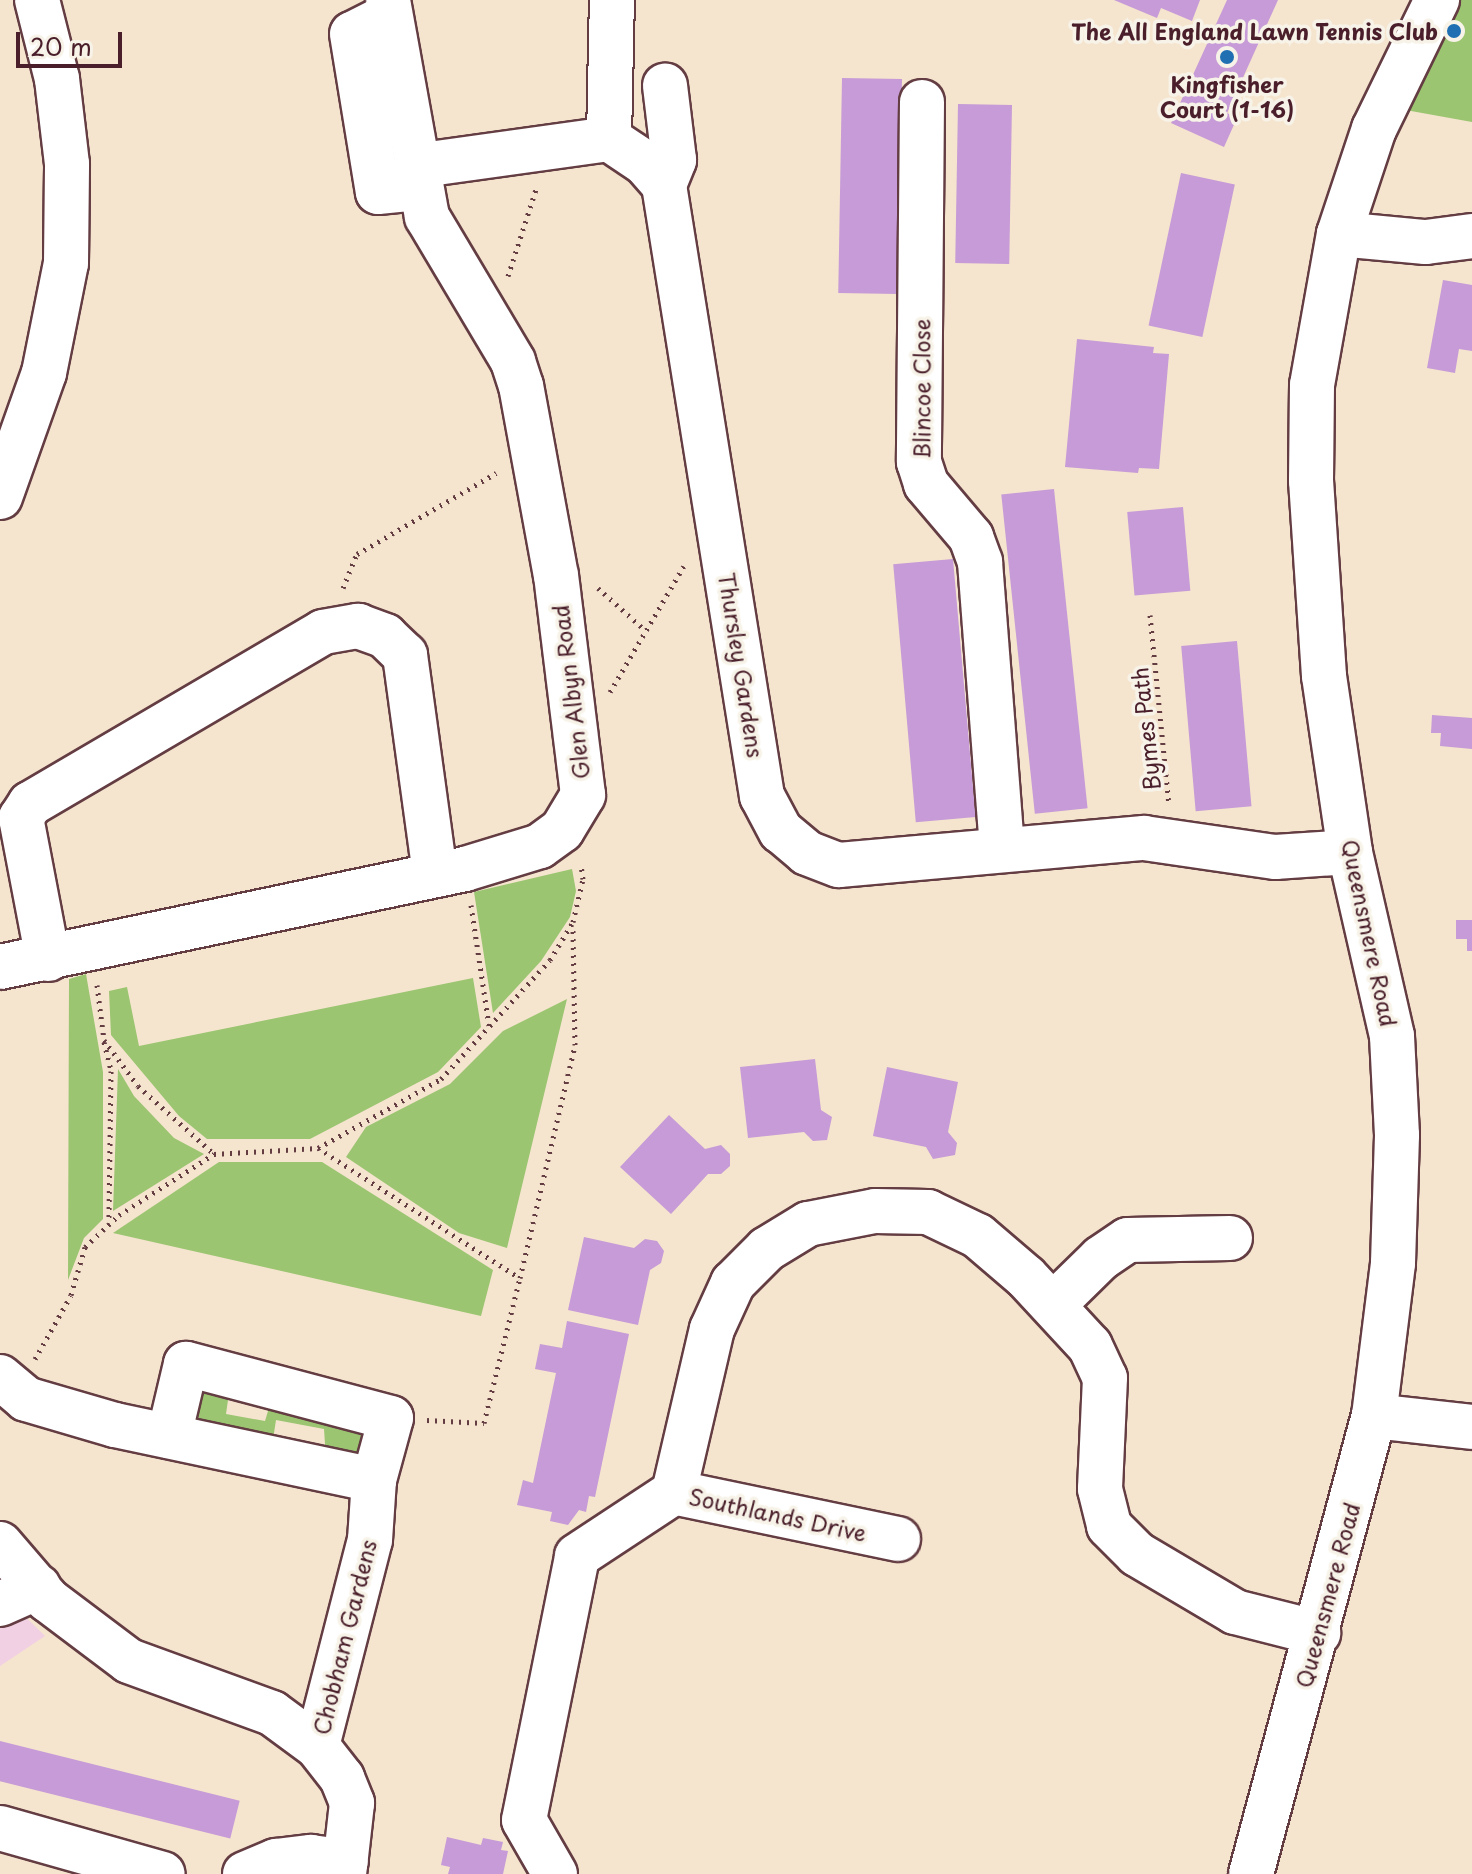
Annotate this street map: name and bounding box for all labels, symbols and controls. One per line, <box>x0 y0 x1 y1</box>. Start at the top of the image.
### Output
scale bar <box>20 16 126 66</box>
place label: The All England Lawn Tennis Club <box>1068 18 1438 44</box>
marker: The All England Lawn Tennis Club <box>1445 22 1463 40</box>
text: 20 m <box>30 28 92 64</box>
marker: Kingfisher Court (1-16) <box>1218 48 1236 66</box>
place label: Kingfisher Court (1-16) <box>1159 70 1295 122</box>
street label: Blincoe Close <box>908 319 934 459</box>
street label: Thursley Gardens <box>714 571 770 759</box>
street label: Glen Albyn Road <box>546 602 594 782</box>
street label: Bymes Path <box>1125 666 1165 792</box>
street label: Queensmere Road <box>1337 837 1403 1029</box>
street label: Southlands Drive <box>687 1482 869 1546</box>
street label: Queensmere Road <box>1290 1499 1364 1691</box>
street label: Chobham Gardens <box>308 1539 380 1735</box>

